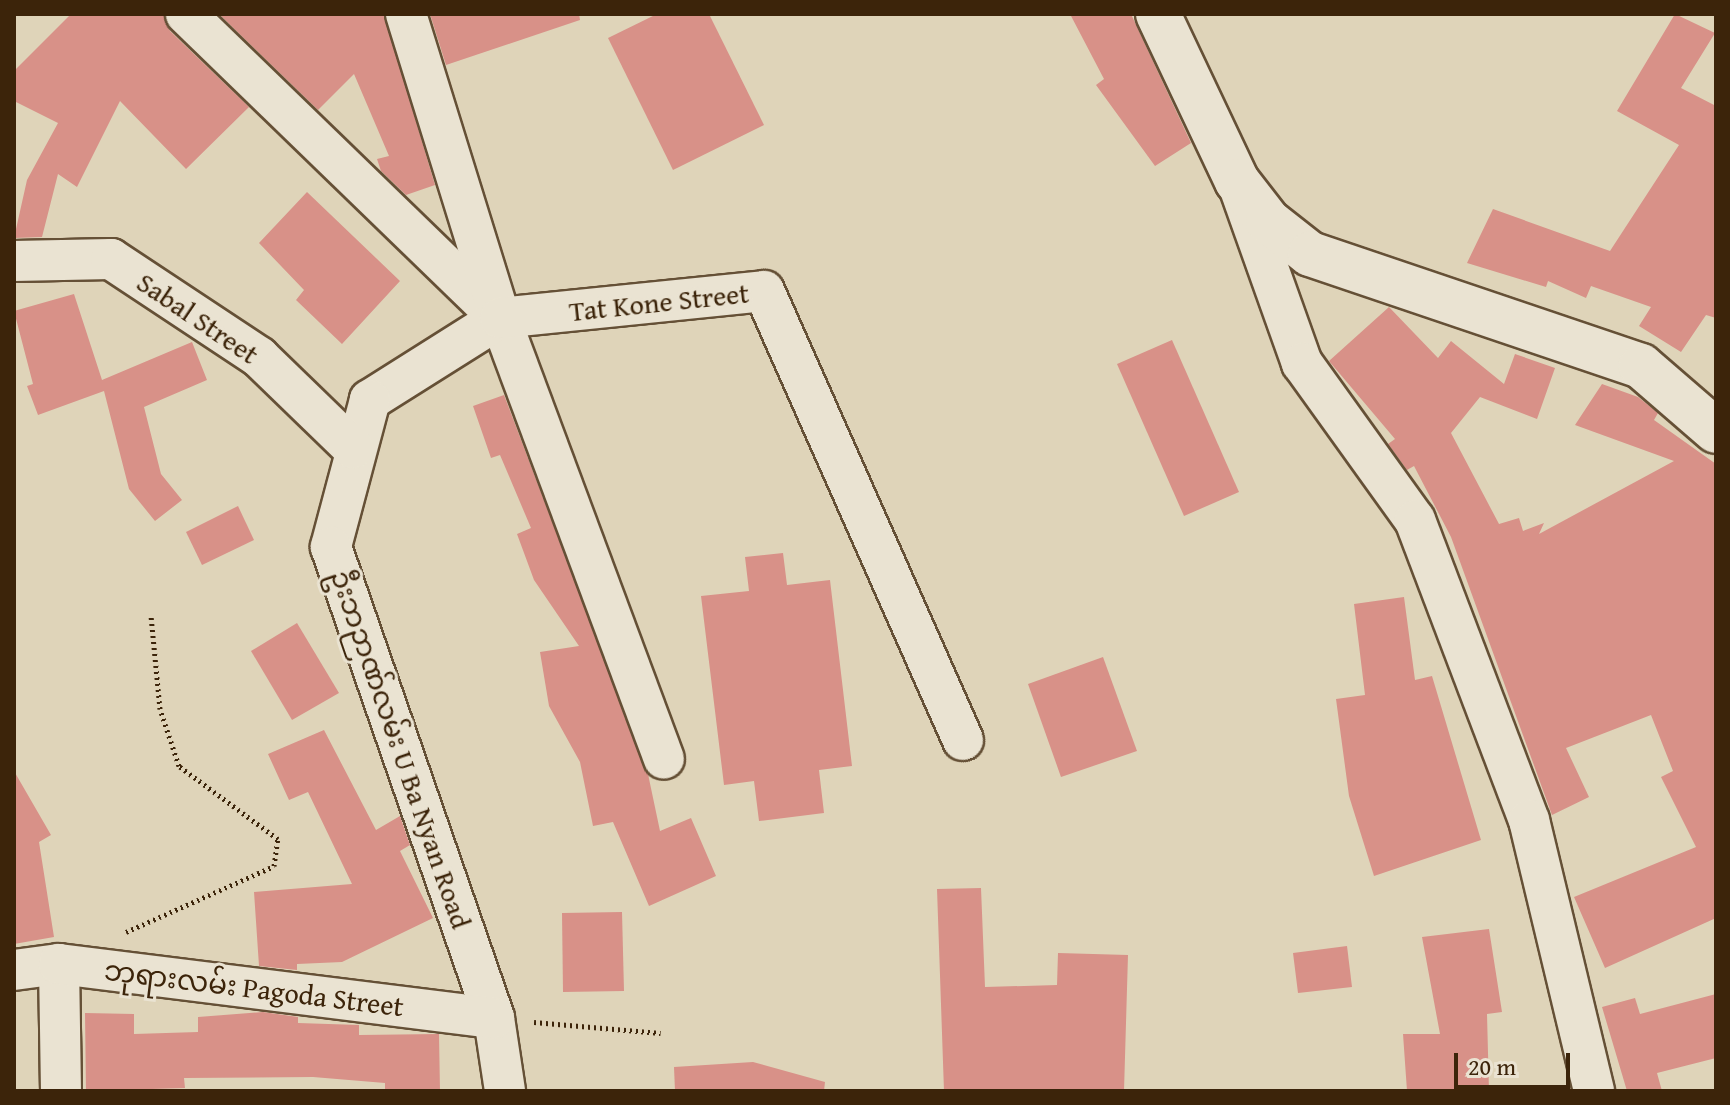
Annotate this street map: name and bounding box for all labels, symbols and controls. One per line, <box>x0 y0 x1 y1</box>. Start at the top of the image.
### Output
street label: Sabal Street <box>131 265 265 371</box>
street label: Tat Kone Street <box>567 276 751 328</box>
street label: ဦးဘဉာဏ်လမ်း U Ba Nyan Road <box>324 565 478 933</box>
street label: ဘုရားလမ်း Pagoda Street <box>102 953 406 1023</box>
scale bar <box>1458 1037 1574 1087</box>
text: 20 m <box>1468 1049 1516 1084</box>

